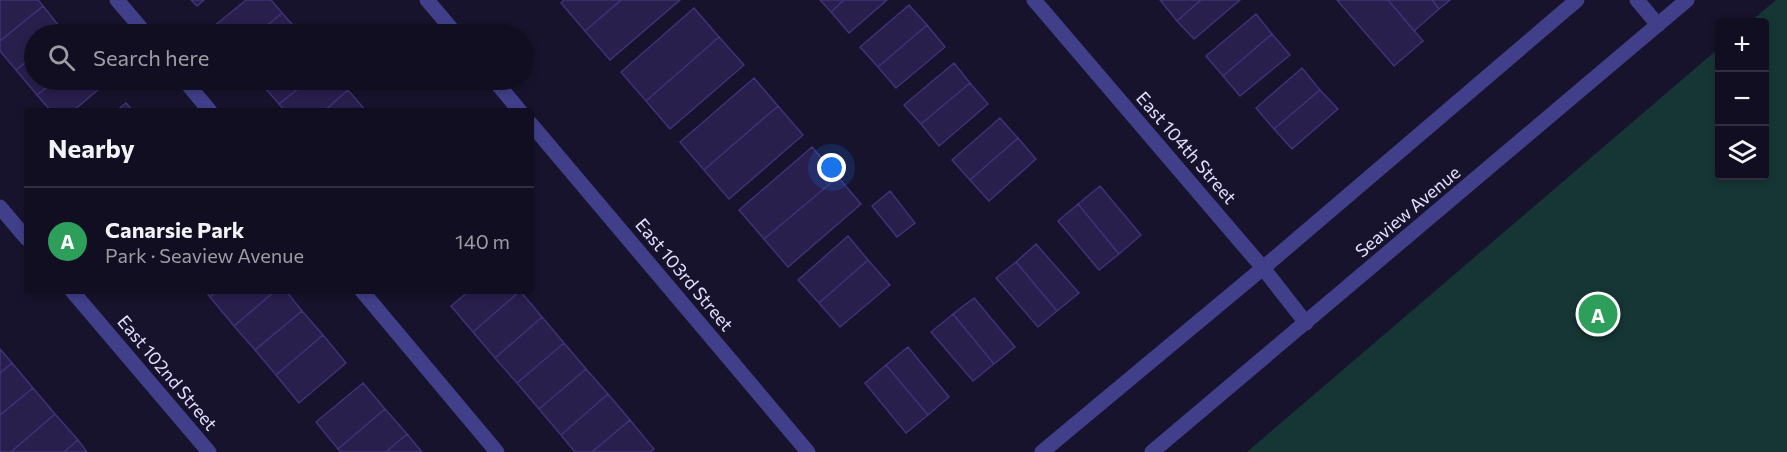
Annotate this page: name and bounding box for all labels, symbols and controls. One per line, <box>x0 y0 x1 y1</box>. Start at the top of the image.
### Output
map controls <box>1715 18 1769 180</box>
button: + <box>1715 18 1769 72</box>
search box <box>24 24 534 90</box>
icon: search <box>45 41 78 74</box>
text: Search here <box>93 44 209 71</box>
button: − <box>1715 72 1769 126</box>
street label: East 104th Street <box>1132 87 1241 208</box>
button: layers <box>1715 126 1769 180</box>
text: Nearby <box>48 132 135 163</box>
your location <box>817 153 846 182</box>
street label: Seaview Avenue <box>1350 161 1464 262</box>
street label: East 103rd Street <box>631 214 738 335</box>
text: Canarsie Park <box>105 216 244 243</box>
text: A <box>60 229 75 253</box>
text: 140 m <box>455 229 510 253</box>
text: Park · Seaview Avenue <box>105 243 304 267</box>
pin: A <box>1578 292 1618 336</box>
street label: East 102nd Street <box>113 310 222 434</box>

